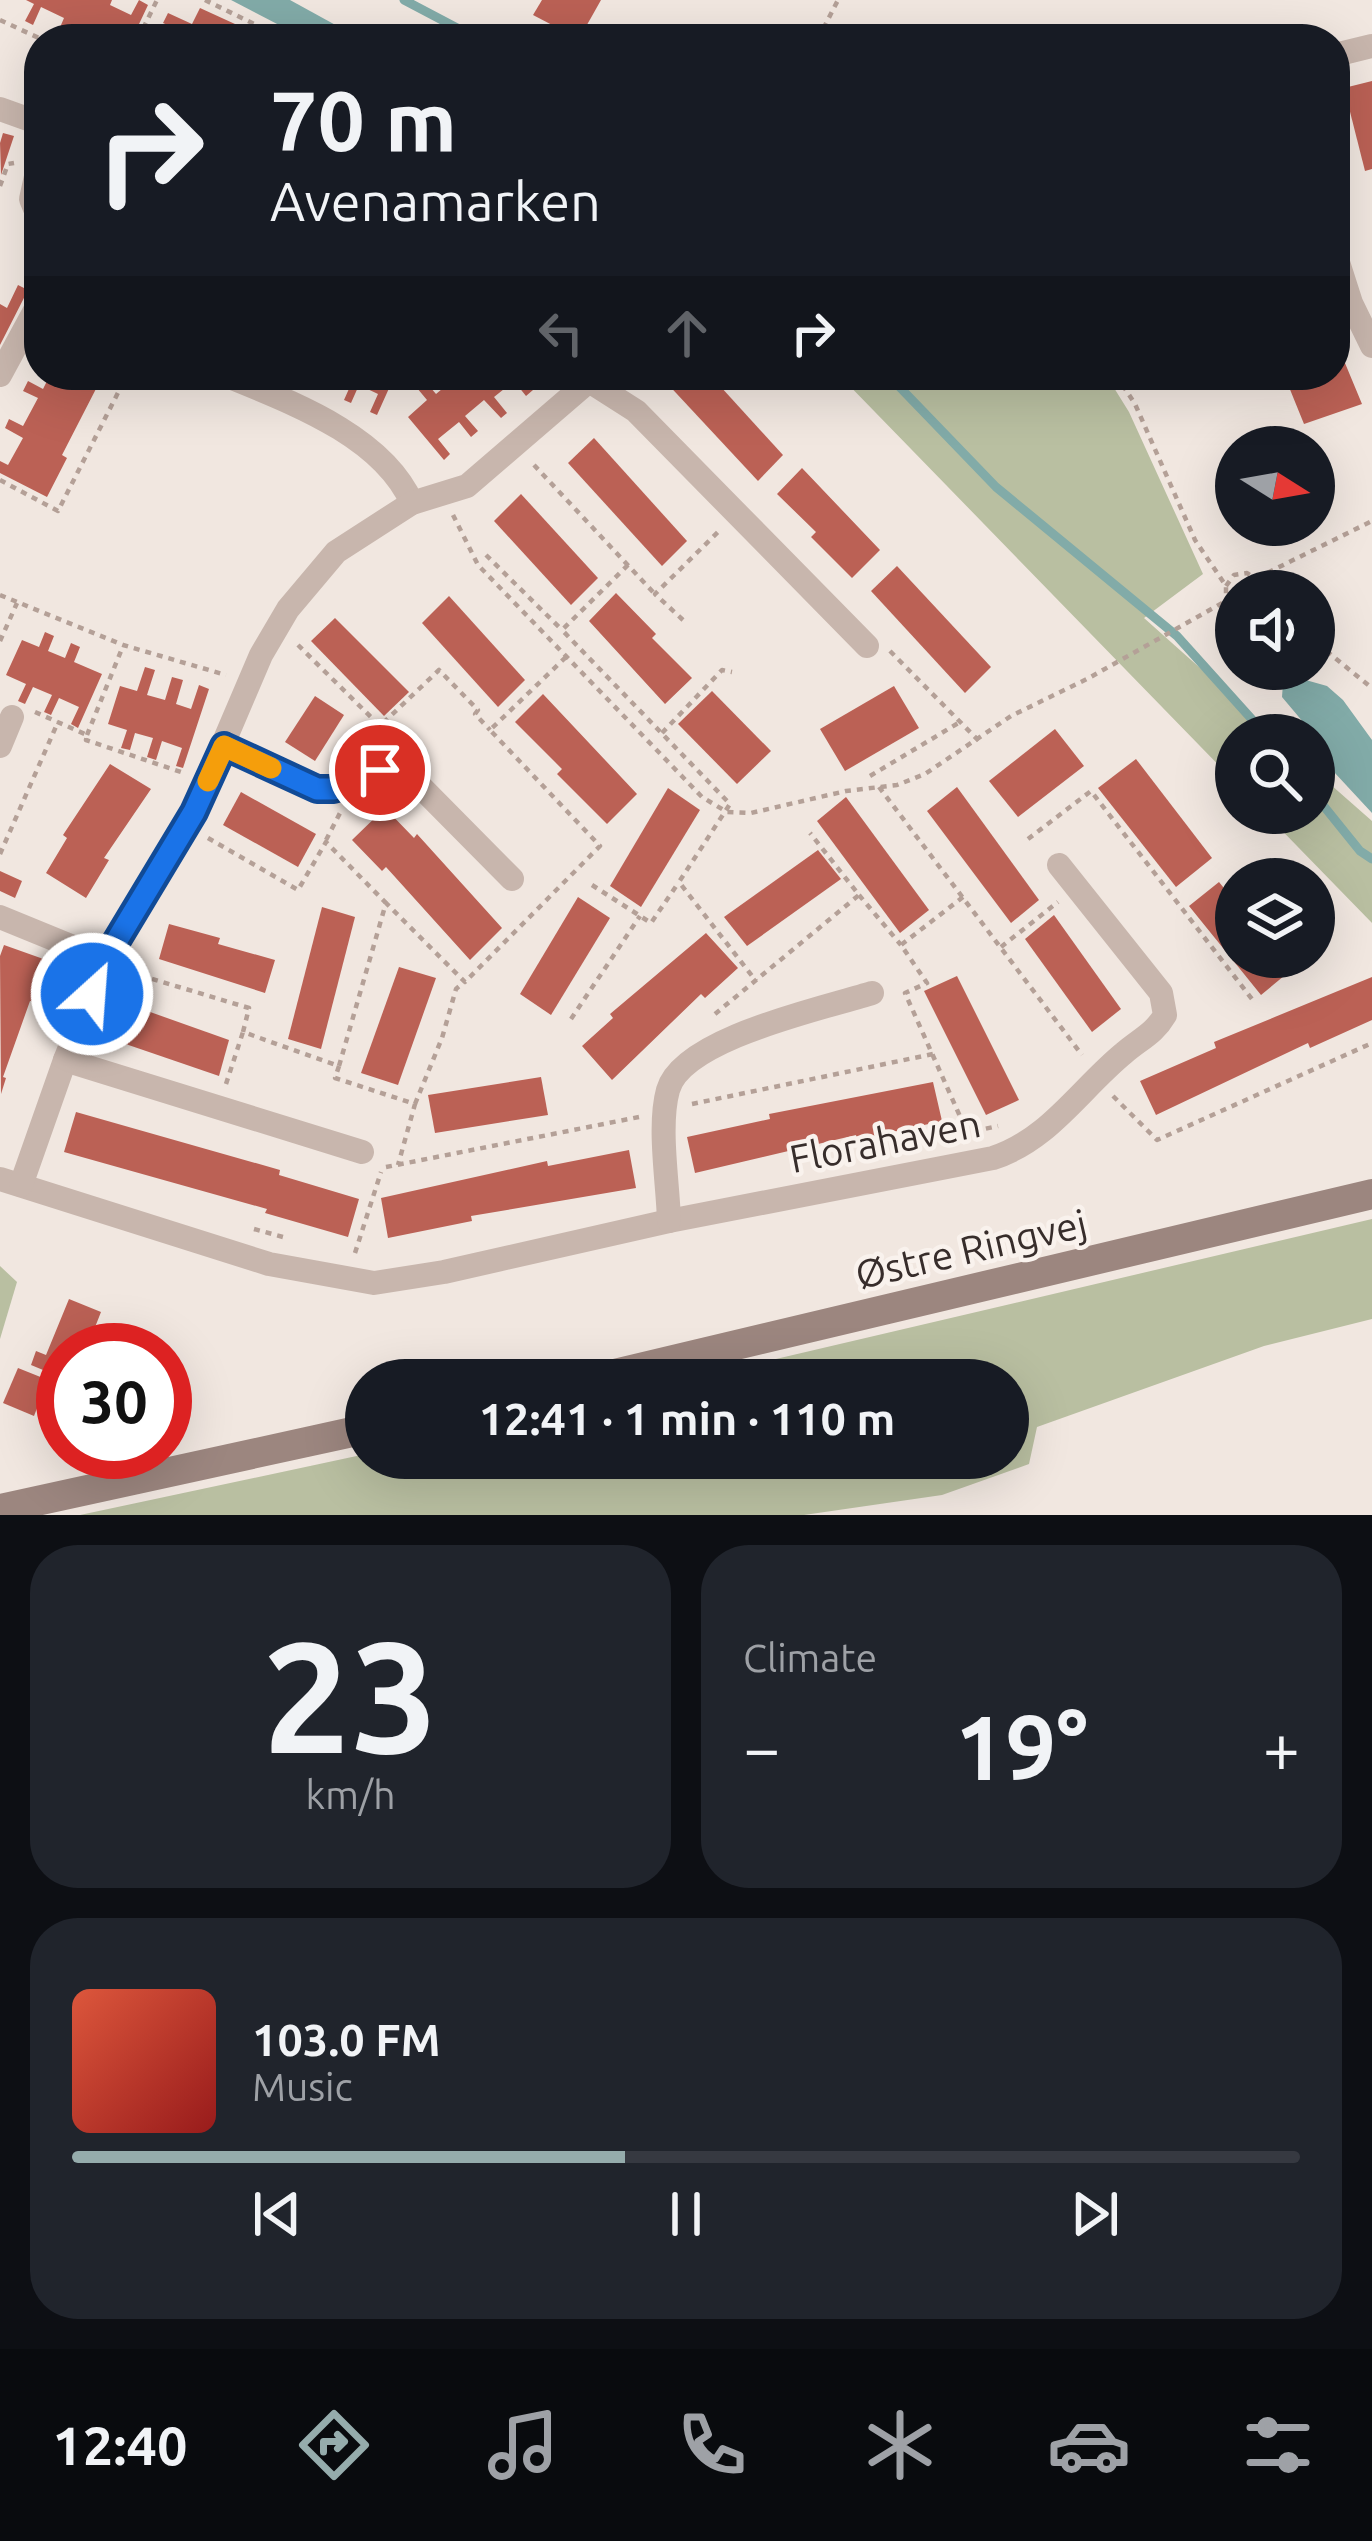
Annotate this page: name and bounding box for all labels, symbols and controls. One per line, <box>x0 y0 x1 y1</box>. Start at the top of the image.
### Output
icon: right <box>72 72 228 228</box>
text: 70 m <box>270 73 457 167</box>
text: Avenamarken <box>270 171 601 231</box>
icon: left <box>528 300 594 366</box>
icon: ahead <box>654 300 720 366</box>
icon: right <box>780 300 846 366</box>
north arrow <box>1215 426 1335 546</box>
map controls <box>1215 426 1335 978</box>
button: sound <box>1215 570 1335 690</box>
button: search <box>1215 714 1335 834</box>
pin <box>329 719 431 821</box>
icon: arrive <box>347 737 413 803</box>
button: layers <box>1215 858 1335 978</box>
position arrow <box>29 931 155 1057</box>
street label: Florahaven <box>786 1101 984 1180</box>
street label: Østre Ringvej <box>851 1201 1091 1296</box>
speed limit sign: 30 <box>36 1323 192 1479</box>
text: 12:41 · 1 min · 110 m <box>479 1393 895 1444</box>
text: 23 <box>263 1608 438 1782</box>
text: Climate <box>743 1636 877 1679</box>
text: 19° <box>955 1696 1088 1797</box>
text: − <box>743 1710 780 1784</box>
text: + <box>1263 1710 1300 1784</box>
text: km/h <box>305 1773 396 1816</box>
text: 103.0 FM <box>252 2014 441 2065</box>
text: Music <box>252 2065 353 2108</box>
icon: previous <box>244 2181 310 2247</box>
icon: pause <box>653 2181 719 2247</box>
icon: next <box>1062 2181 1128 2247</box>
icon: directions <box>292 2403 376 2487</box>
icon: music <box>481 2403 565 2487</box>
icon: phone <box>670 2403 754 2487</box>
icon: climate <box>858 2403 942 2487</box>
icon: car <box>1047 2403 1131 2487</box>
icon: filters <box>1236 2403 1320 2487</box>
text: 12:40 <box>52 2415 187 2475</box>

